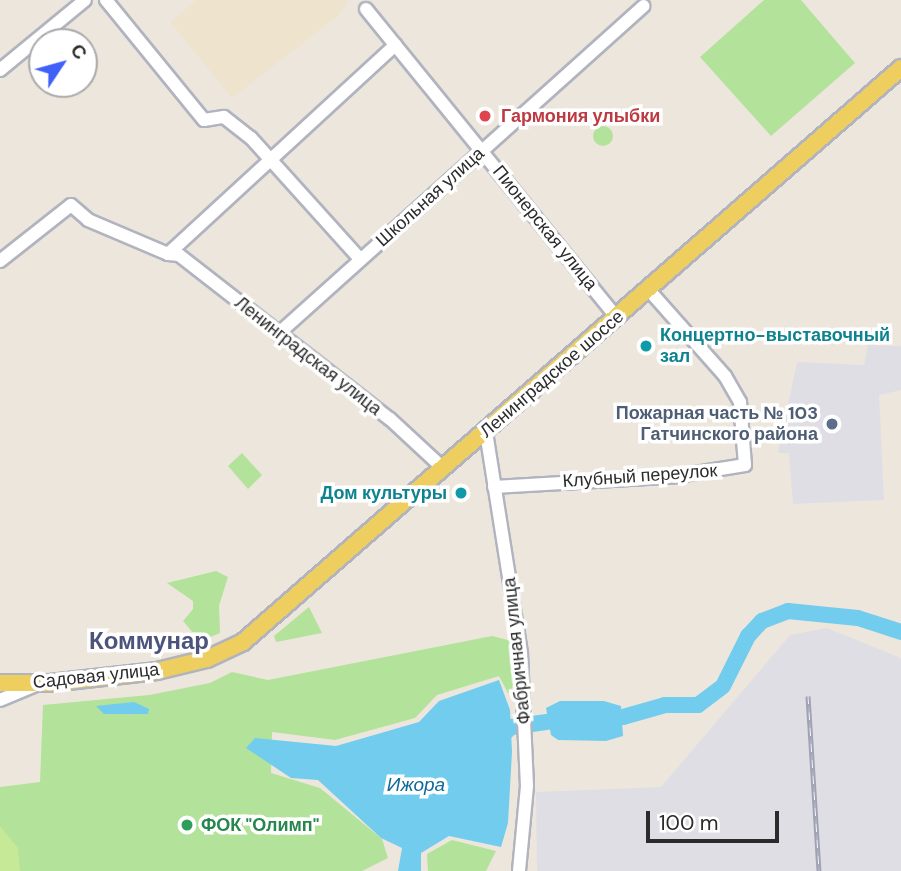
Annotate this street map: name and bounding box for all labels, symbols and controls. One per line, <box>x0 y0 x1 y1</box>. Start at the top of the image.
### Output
north arrow <box>28 28 98 98</box>
text: С <box>65 39 93 64</box>
place label: Гармония улыбки <box>501 105 660 127</box>
marker: Гармония улыбки <box>475 106 495 126</box>
street label: Школьная улица <box>371 143 489 251</box>
street label: Пионерская улица <box>488 161 602 295</box>
street label: Ленинградская улица <box>230 292 386 420</box>
street label: Ленинградское шоссе <box>476 306 628 442</box>
place label: Концертно-выставочный зал <box>660 325 890 368</box>
marker: Концертно-выставочный зал <box>638 338 654 354</box>
place label: Пожарная часть № 103 Гатчинского района <box>616 403 818 446</box>
marker: Пожарная часть № 103 Гатчинского района <box>824 416 840 432</box>
street label: Клубный переулок <box>562 460 718 492</box>
place label: Дом культуры <box>321 482 447 504</box>
marker: Дом культуры <box>453 485 469 501</box>
street label: Фабричная улица <box>499 577 535 725</box>
district label: Коммунар <box>89 627 209 655</box>
street label: Садовая улица <box>32 659 160 693</box>
water label: Ижора <box>387 774 445 796</box>
scale bar <box>649 798 782 842</box>
text: 100 m <box>659 809 719 837</box>
place label: ФОК "Олимп" <box>201 814 319 836</box>
marker: ФОК "Олимп" <box>179 817 195 833</box>

